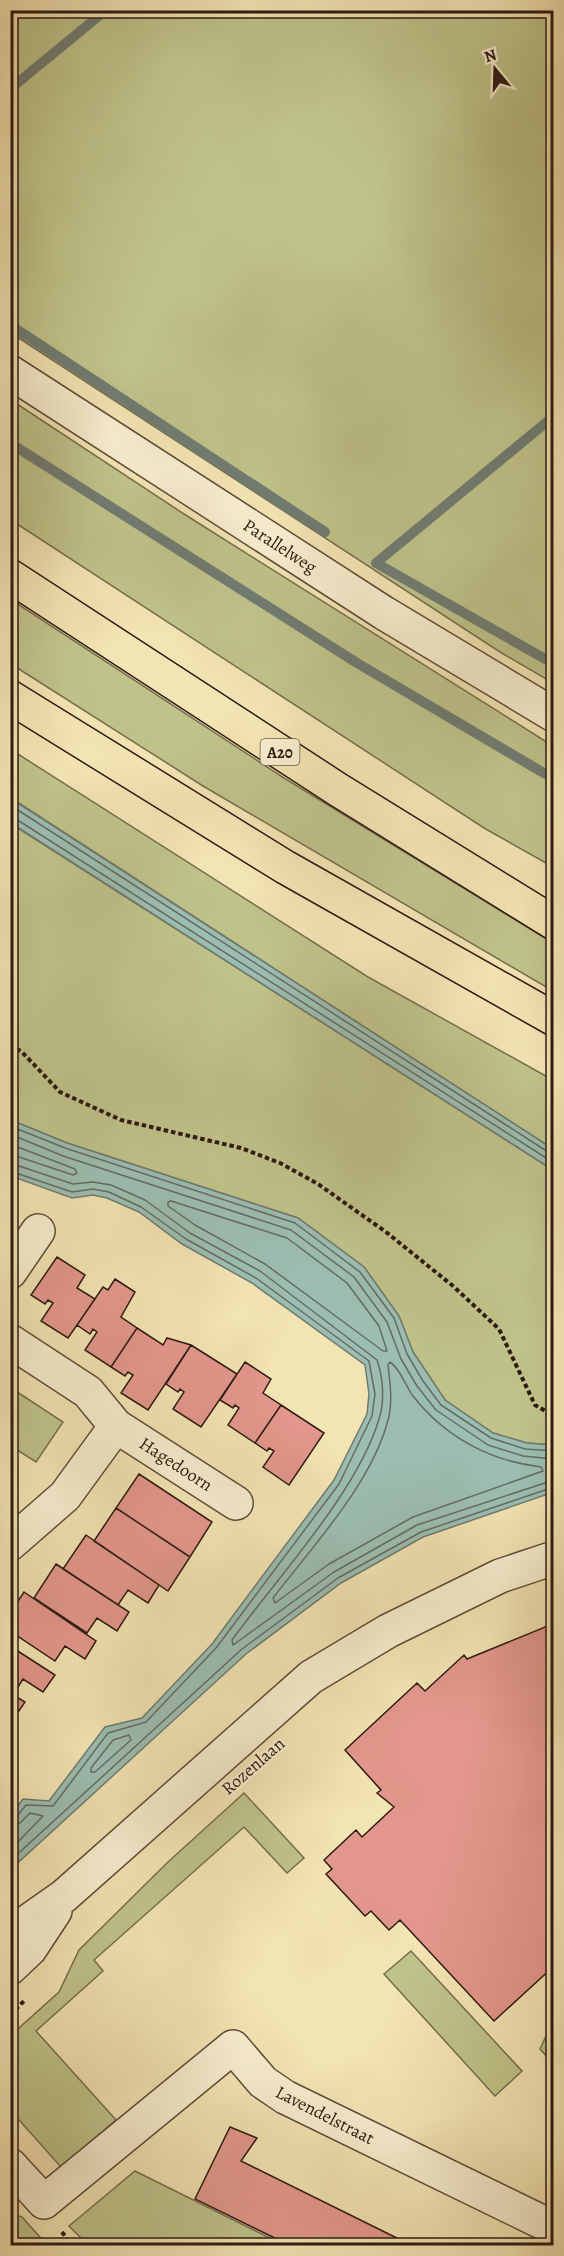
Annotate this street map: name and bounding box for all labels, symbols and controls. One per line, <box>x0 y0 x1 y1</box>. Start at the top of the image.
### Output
north arrow <box>465 39 525 99</box>
text: N <box>481 43 500 68</box>
street label: Parallelweg <box>238 513 322 579</box>
road number: A20 <box>260 739 300 765</box>
street label: Hagedoorn <box>135 1431 217 1497</box>
street label: Rozenlaan <box>216 1732 290 1800</box>
street label: Lavendelstraat <box>272 2080 378 2150</box>

